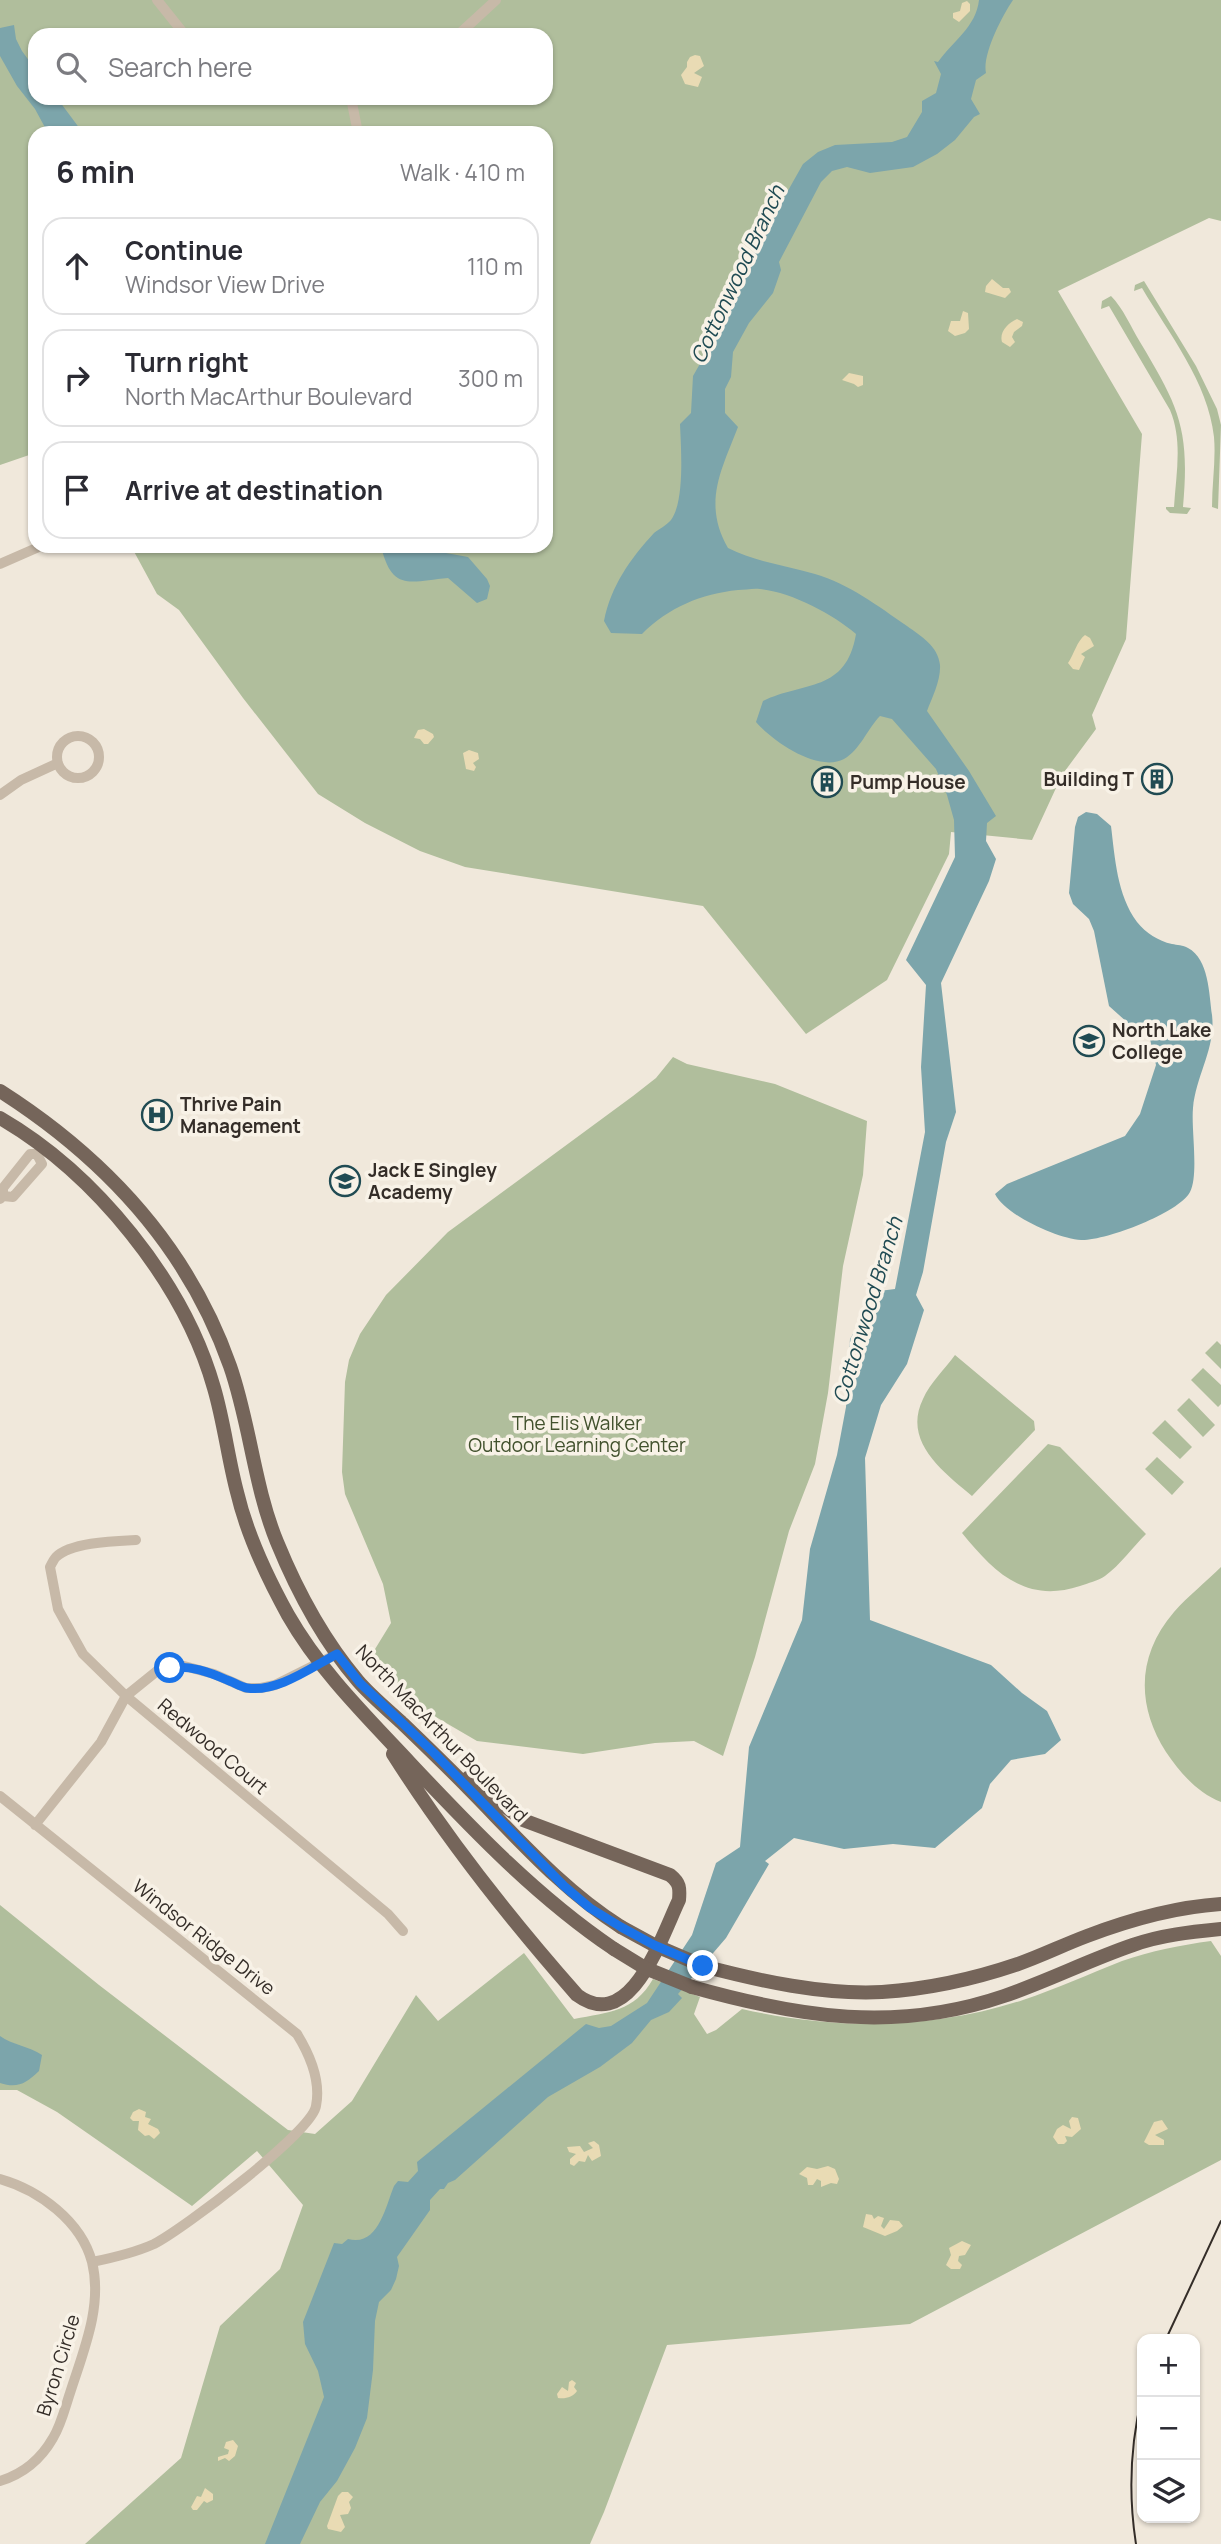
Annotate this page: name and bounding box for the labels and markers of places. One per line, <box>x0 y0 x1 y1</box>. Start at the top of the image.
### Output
building icon: Building T <box>1140 762 1174 796</box>
building icon: Pump House <box>810 765 844 799</box>
place label: Building T <box>1044 766 1134 792</box>
place label: Pump House <box>850 769 966 795</box>
place label: North Lake College <box>1112 1017 1211 1065</box>
school or university icon: North Lake College <box>1072 1024 1106 1058</box>
place label: Thrive Pain Management <box>180 1091 301 1139</box>
hospital icon: Thrive Pain Management <box>140 1098 174 1132</box>
place label: Jack E Singley Academy <box>368 1157 497 1205</box>
school or university icon: Jack E Singley Academy <box>328 1164 362 1198</box>

